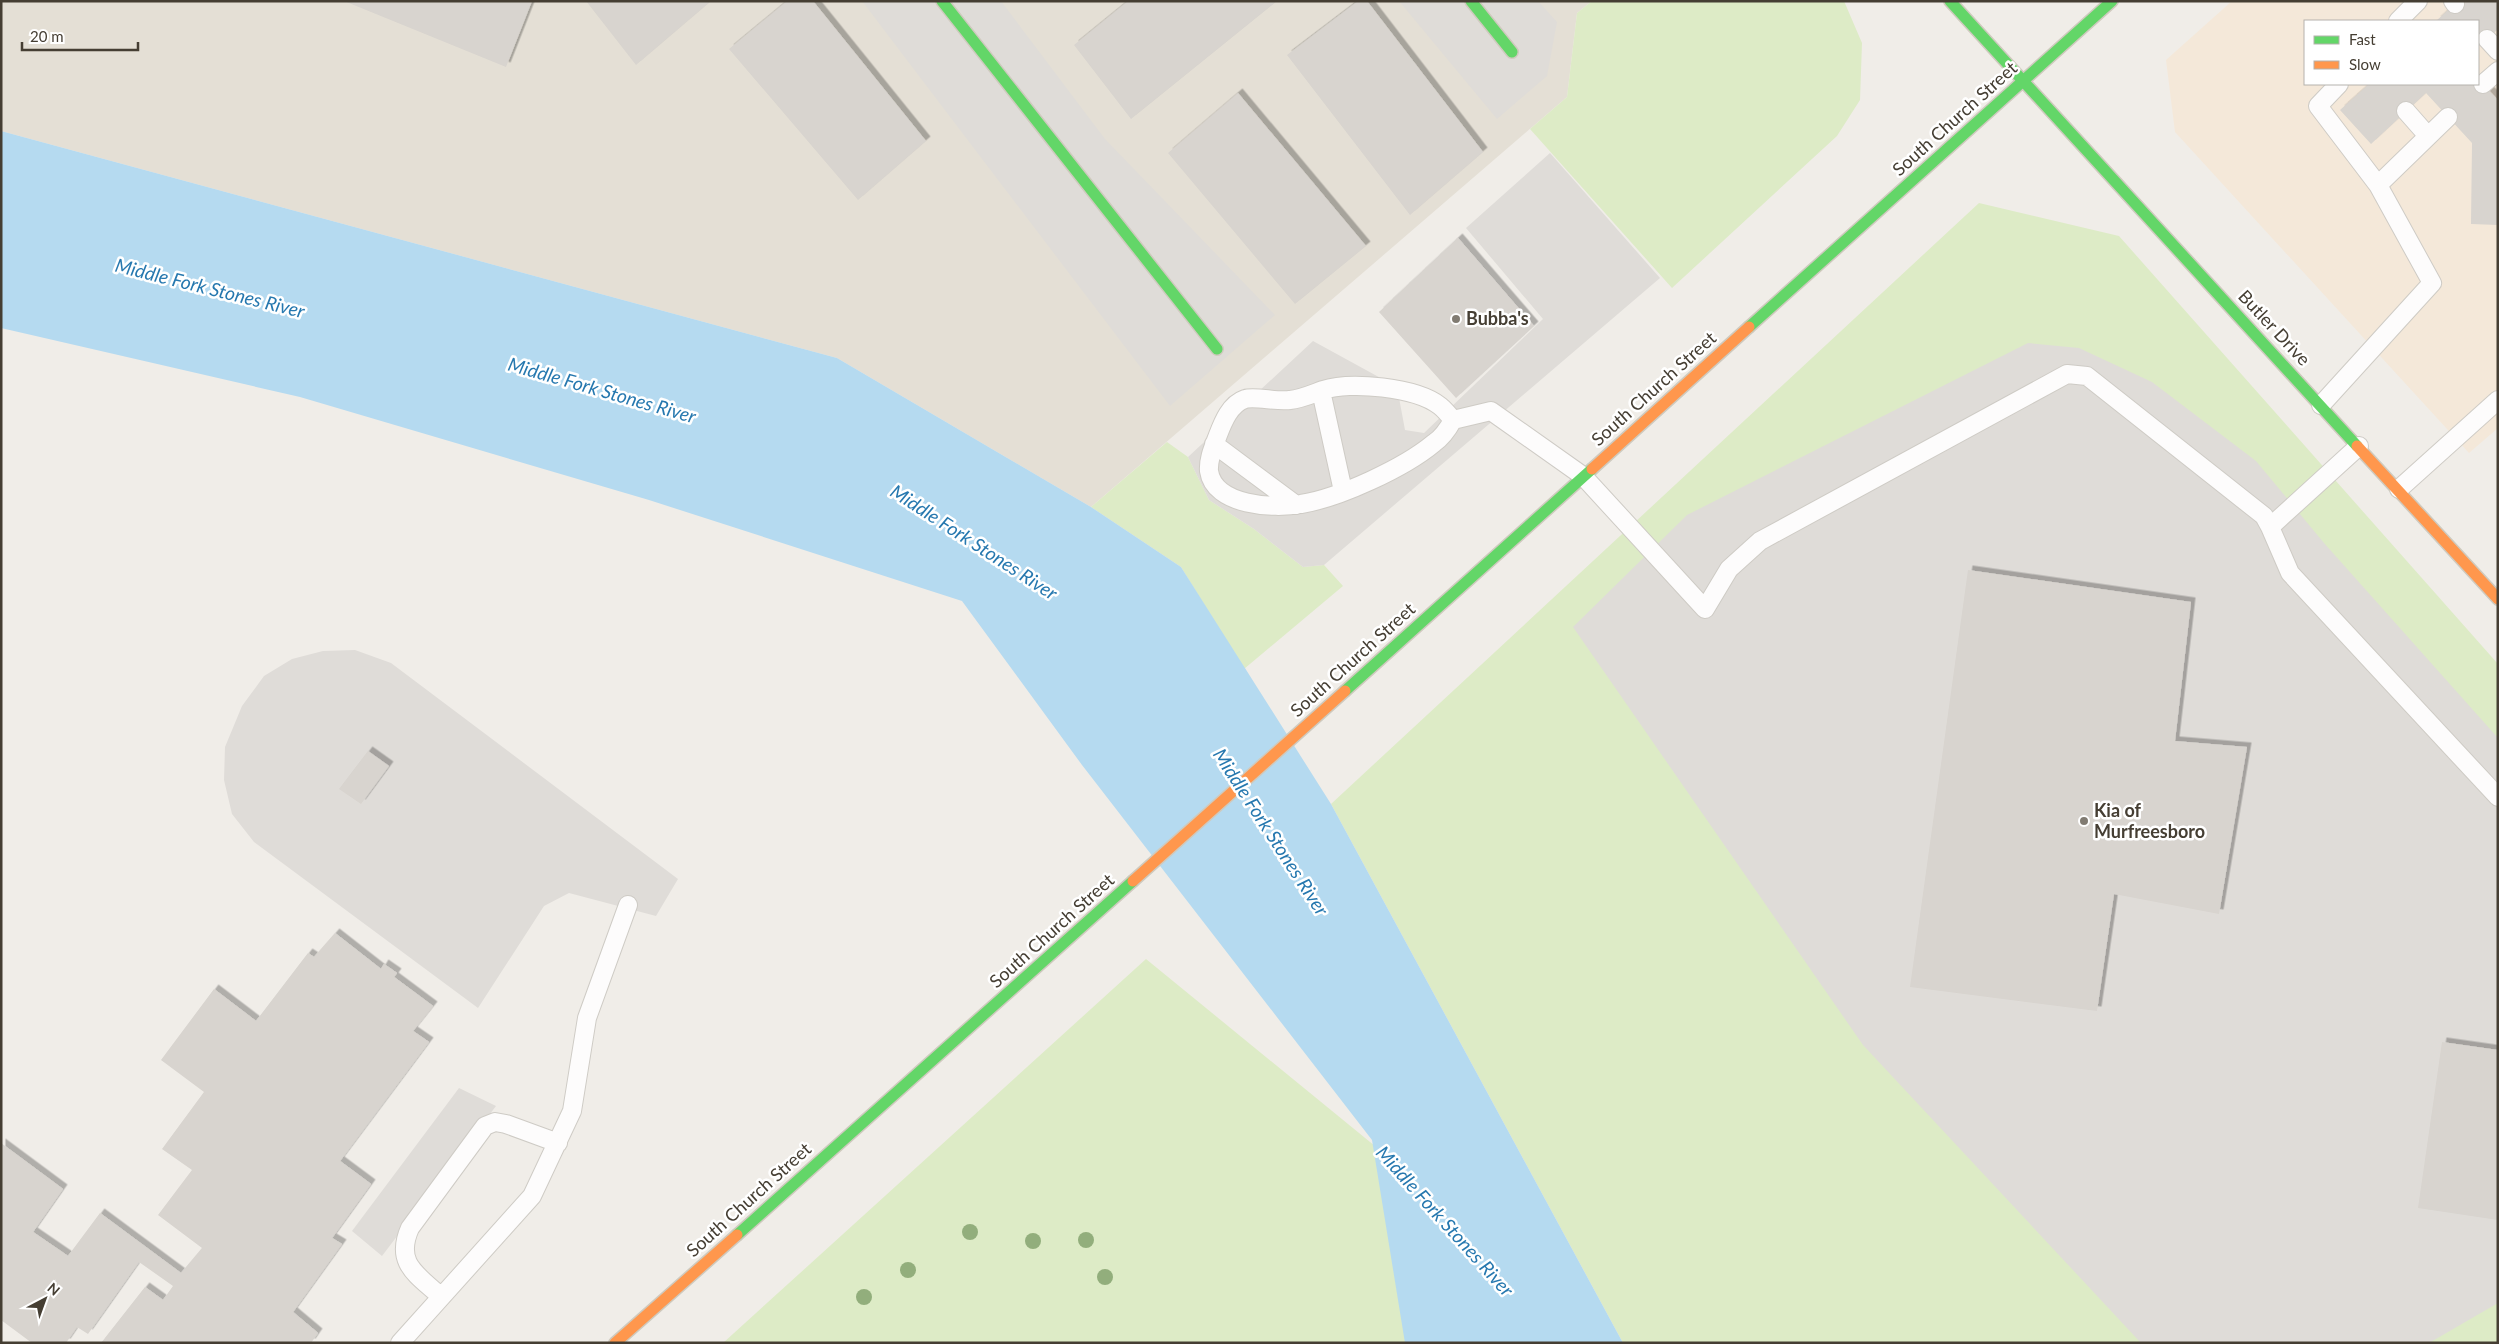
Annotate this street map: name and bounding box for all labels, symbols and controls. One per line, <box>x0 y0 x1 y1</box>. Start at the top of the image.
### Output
scale bar <box>22 20 139 52</box>
legend <box>2304 20 2479 85</box>
text: 20 m <box>30 27 64 45</box>
text: Fast <box>2349 30 2376 48</box>
text: Slow <box>2349 55 2381 73</box>
street label: South Church Street <box>1888 56 2022 180</box>
water label: Middle Fork Stones River <box>113 253 308 322</box>
street label: Butler Drive <box>2234 285 2315 370</box>
place label: Bubba's <box>1466 307 1529 329</box>
marker: Bubba's <box>1450 313 1462 325</box>
street label: South Church Street <box>1587 326 1721 450</box>
water label: Middle Fork Stones River <box>506 352 699 427</box>
water label: Middle Fork Stones River <box>887 479 1062 604</box>
street label: South Church Street <box>1286 597 1420 721</box>
water label: Middle Fork Stones River <box>1209 744 1334 920</box>
place label: Kia of Murfreesboro <box>2094 799 2205 842</box>
marker: Kia of Murfreesboro <box>2078 815 2090 827</box>
street label: South Church Street <box>985 868 1119 992</box>
street label: South Church Street <box>682 1137 816 1261</box>
water label: Middle Fork Stones River <box>1372 1141 1519 1301</box>
north arrow <box>20 1274 70 1324</box>
text: N <box>44 1279 64 1299</box>

